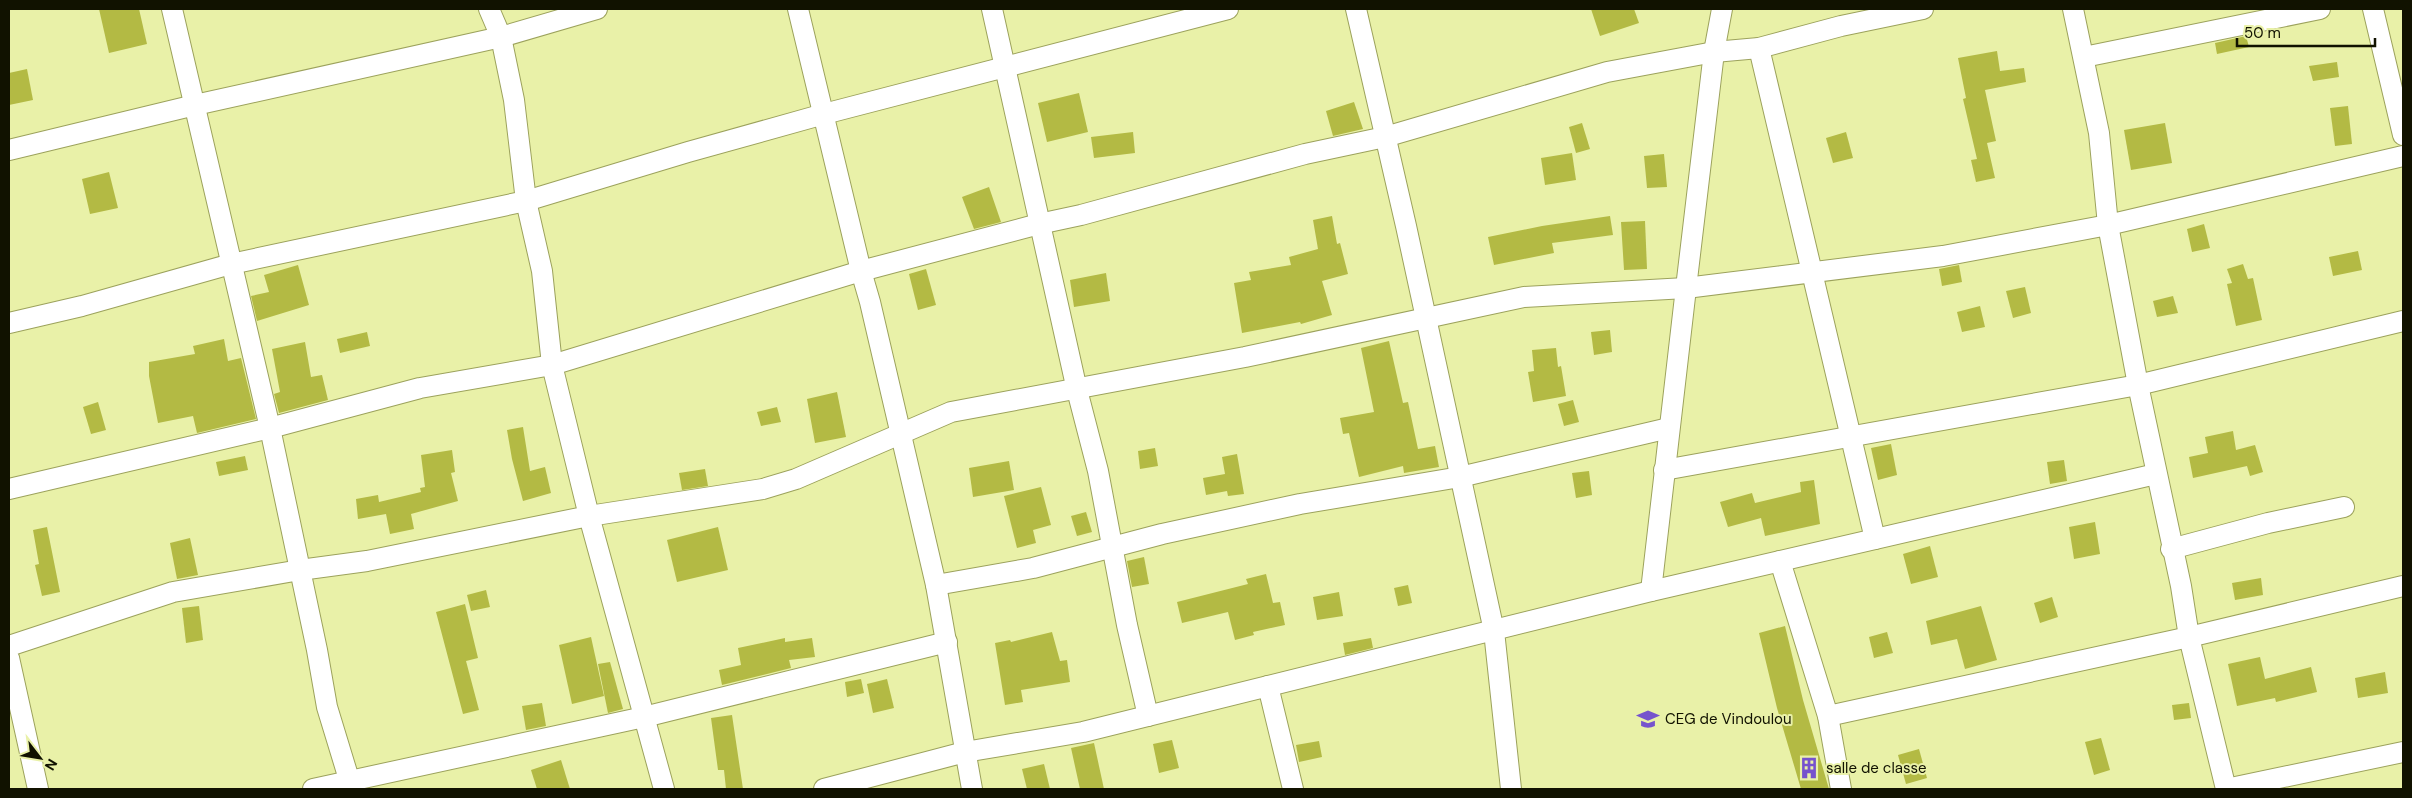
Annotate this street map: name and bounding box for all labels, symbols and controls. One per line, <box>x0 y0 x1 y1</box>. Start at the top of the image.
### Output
scale bar <box>2237 15 2374 47</box>
text: 50 m <box>2244 23 2281 43</box>
school or university icon: CEG de Vindoulou <box>1635 706 1661 732</box>
place label: CEG de Vindoulou <box>1665 709 1791 729</box>
north arrow <box>15 733 65 783</box>
building icon: salle de classe <box>1796 755 1822 781</box>
text: N <box>41 756 61 774</box>
place label: salle de classe <box>1826 758 1926 778</box>

